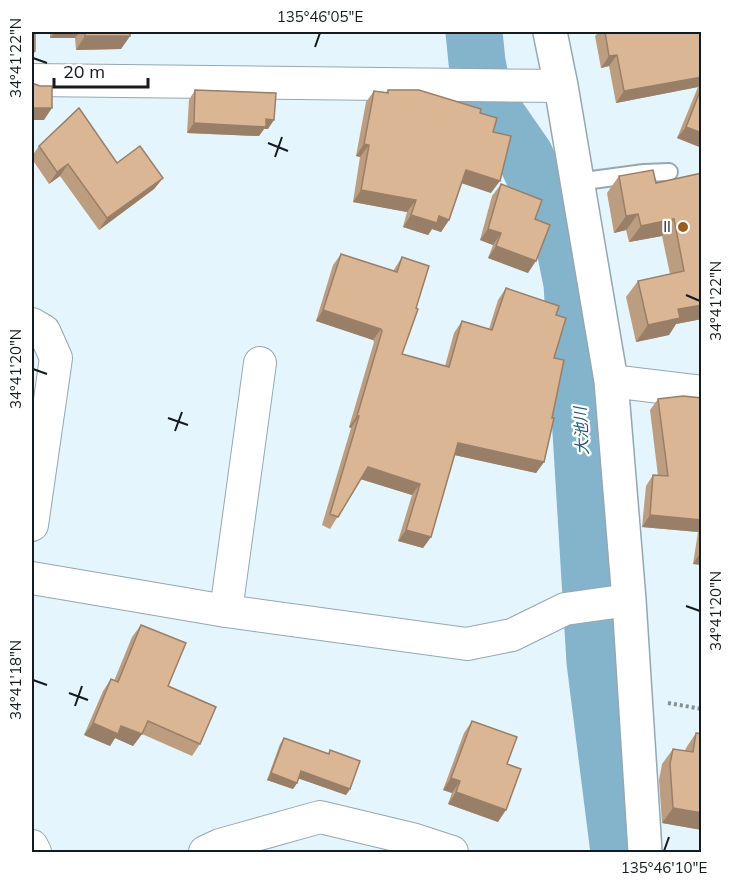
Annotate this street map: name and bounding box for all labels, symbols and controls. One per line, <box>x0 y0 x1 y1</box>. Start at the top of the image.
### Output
text: 135°46'05"E <box>277 7 363 26</box>
text: 34°41'22"N <box>6 18 25 98</box>
scale bar <box>54 51 148 89</box>
text: 20 m <box>63 60 105 83</box>
place label: II <box>663 217 671 236</box>
marker: II <box>676 220 690 234</box>
text: 34°41'22"N <box>706 261 725 341</box>
text: 34°41'20"N <box>6 329 25 409</box>
water label: 大池川 <box>570 405 592 455</box>
text: 34°41'20"N <box>706 571 725 651</box>
text: 34°41'18"N <box>6 640 25 720</box>
text: 135°46'10"E <box>621 858 707 877</box>

